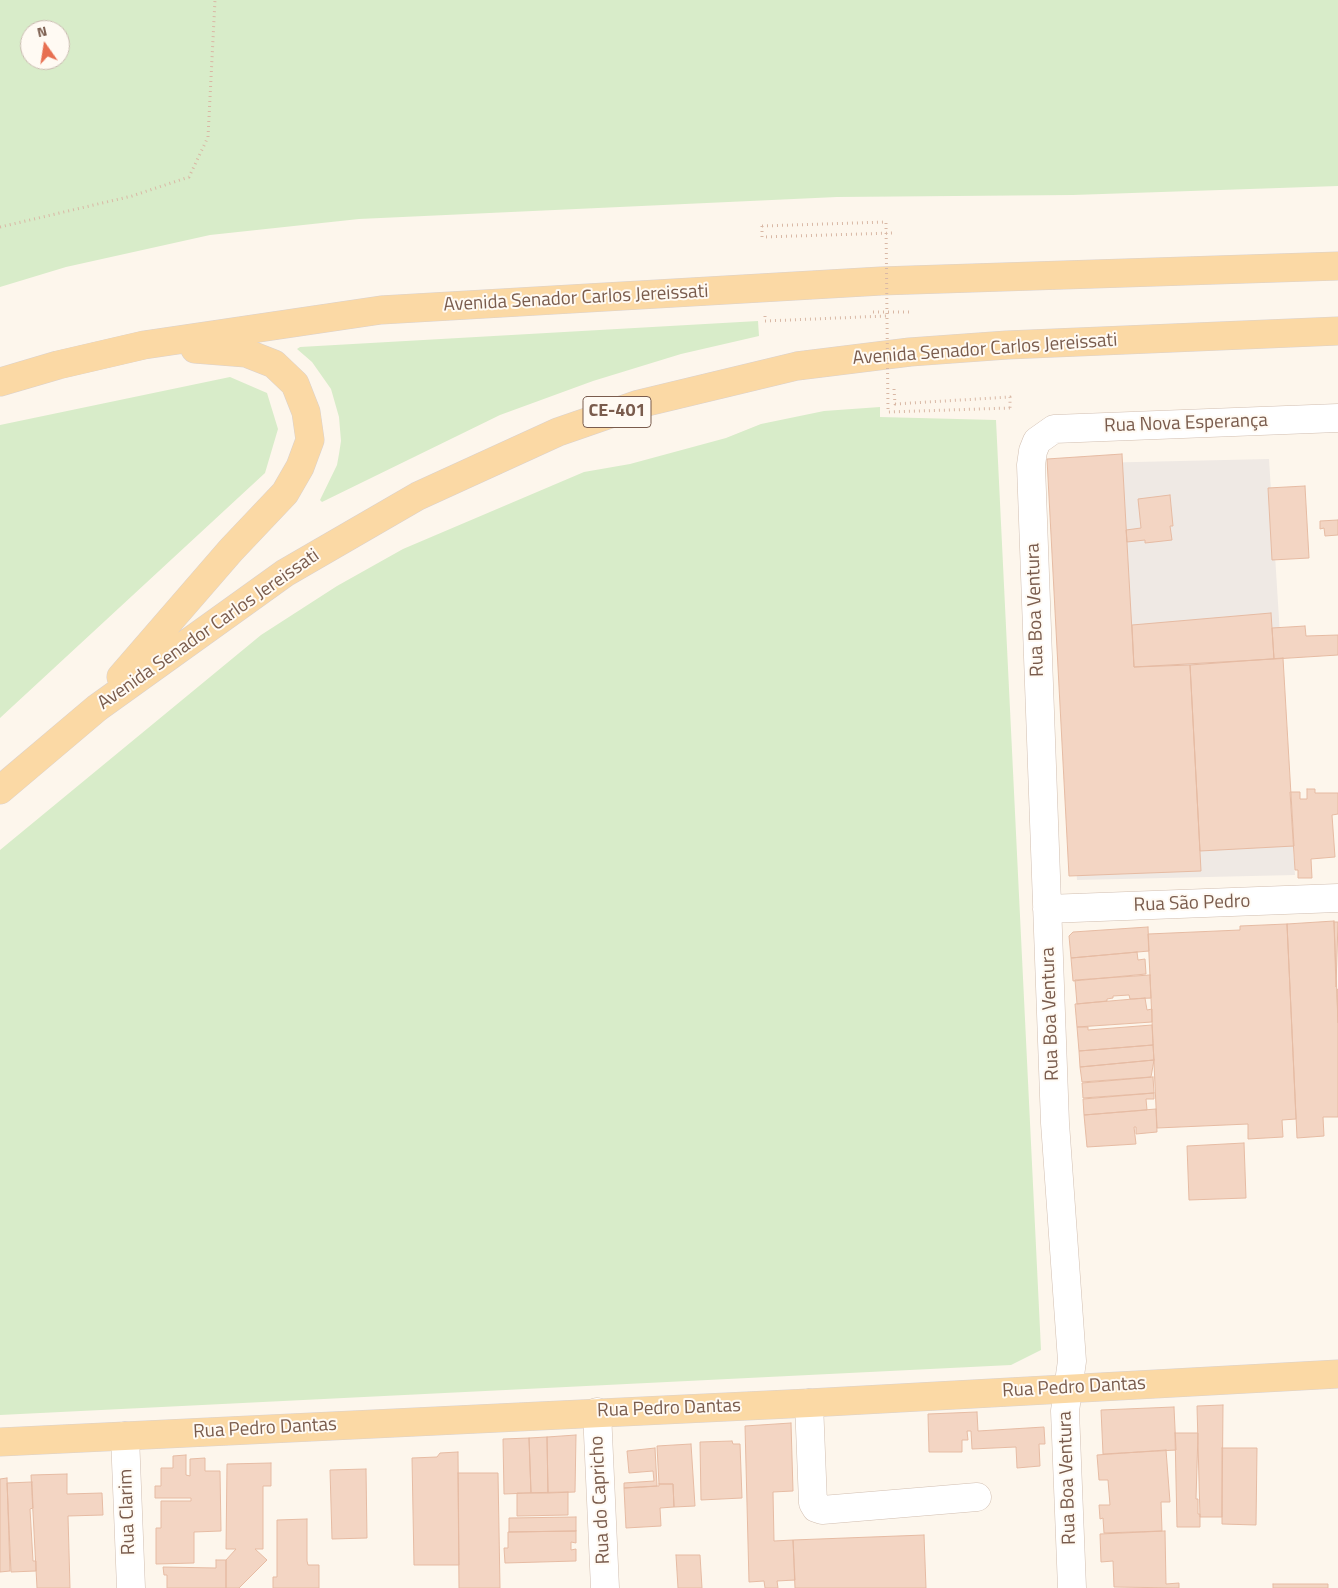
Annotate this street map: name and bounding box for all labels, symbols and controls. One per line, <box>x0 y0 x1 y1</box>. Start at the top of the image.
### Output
north arrow <box>20 20 70 70</box>
text: N <box>35 20 49 42</box>
street label: Avenida Senador Carlos Jereissati <box>443 281 709 317</box>
street label: Avenida Senador Carlos Jereissati <box>852 329 1118 371</box>
road number: CE-401 <box>583 397 651 428</box>
street label: Rua Nova Esperança <box>1104 410 1268 438</box>
street label: Rua Boa Ventura <box>1022 543 1050 677</box>
street label: Avenida Senador Carlos Jereissati <box>94 545 324 715</box>
street label: Rua São Pedro <box>1133 891 1251 917</box>
street label: Rua Boa Ventura <box>1037 947 1065 1081</box>
street label: Rua Pedro Dantas <box>1002 1373 1146 1403</box>
street label: Rua Pedro Dantas <box>597 1395 741 1423</box>
street label: Rua Boa Ventura <box>1054 1411 1082 1545</box>
street label: Rua Pedro Dantas <box>193 1414 337 1444</box>
street label: Rua do Capricho <box>586 1435 616 1565</box>
street label: Rua Clarim <box>115 1468 141 1556</box>

